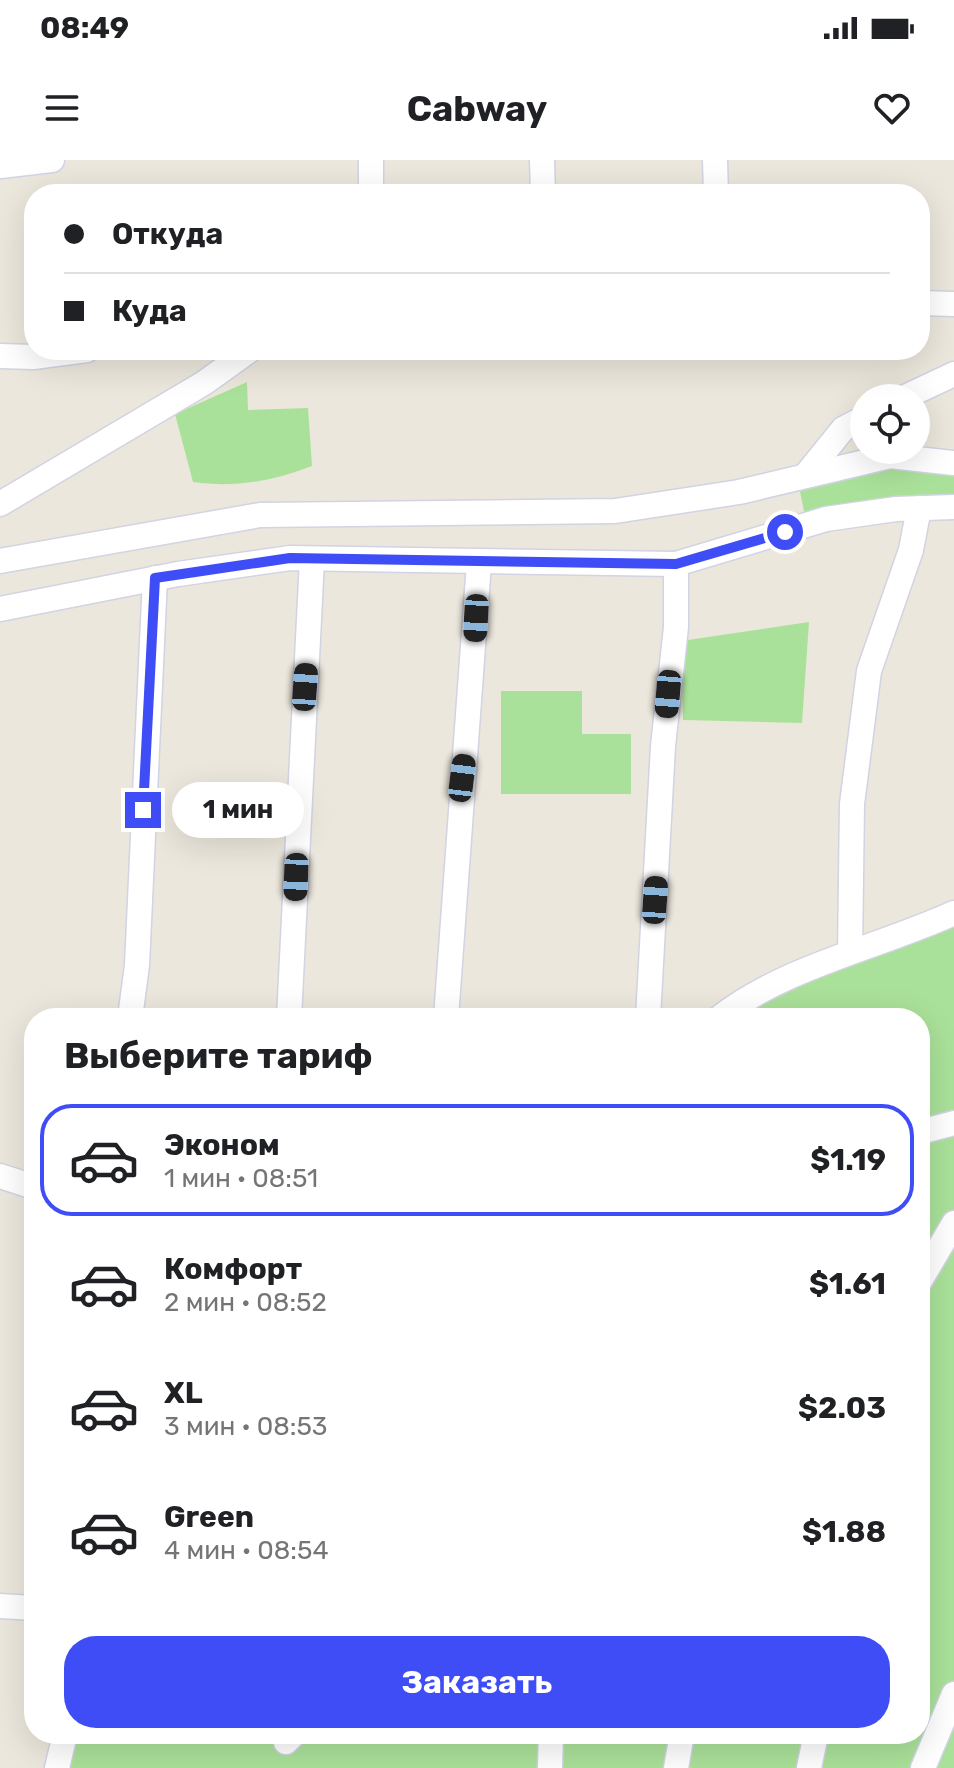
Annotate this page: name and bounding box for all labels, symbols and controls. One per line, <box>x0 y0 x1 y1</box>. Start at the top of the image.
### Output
text: 08:49 <box>40 10 129 46</box>
icon: menu <box>40 86 84 130</box>
icon: heart <box>870 86 914 130</box>
text: Cabway <box>407 87 547 130</box>
text: Откуда <box>112 216 223 252</box>
text: Куда <box>112 293 187 329</box>
map controls <box>850 384 930 464</box>
button: locate <box>850 384 930 464</box>
route start <box>767 514 803 550</box>
car <box>463 593 489 643</box>
car <box>291 662 319 712</box>
car <box>654 669 682 719</box>
car <box>447 753 477 803</box>
callout: 1 мин <box>171 782 303 838</box>
route end <box>125 792 161 828</box>
text: 1 мин <box>203 794 273 825</box>
car <box>283 853 309 901</box>
car <box>641 875 669 925</box>
text: Выберите тариф <box>64 1034 373 1077</box>
icon: car <box>68 1124 140 1196</box>
text: Эконом <box>164 1127 280 1163</box>
text: $1.19 <box>810 1142 886 1178</box>
text: 1 мин · 08:51 <box>164 1163 318 1194</box>
icon: car <box>68 1248 140 1320</box>
text: Комфорт <box>164 1251 302 1287</box>
text: $1.61 <box>809 1266 886 1302</box>
text: 2 мин · 08:52 <box>164 1287 327 1318</box>
icon: car <box>68 1372 140 1444</box>
text: XL <box>164 1375 203 1411</box>
text: $2.03 <box>798 1390 886 1426</box>
text: 3 мин · 08:53 <box>164 1411 328 1442</box>
icon: car <box>68 1496 140 1568</box>
text: Green <box>164 1499 254 1535</box>
text: $1.88 <box>802 1514 886 1550</box>
text: 4 мин · 08:54 <box>164 1535 329 1566</box>
button: Заказать <box>64 1636 890 1728</box>

